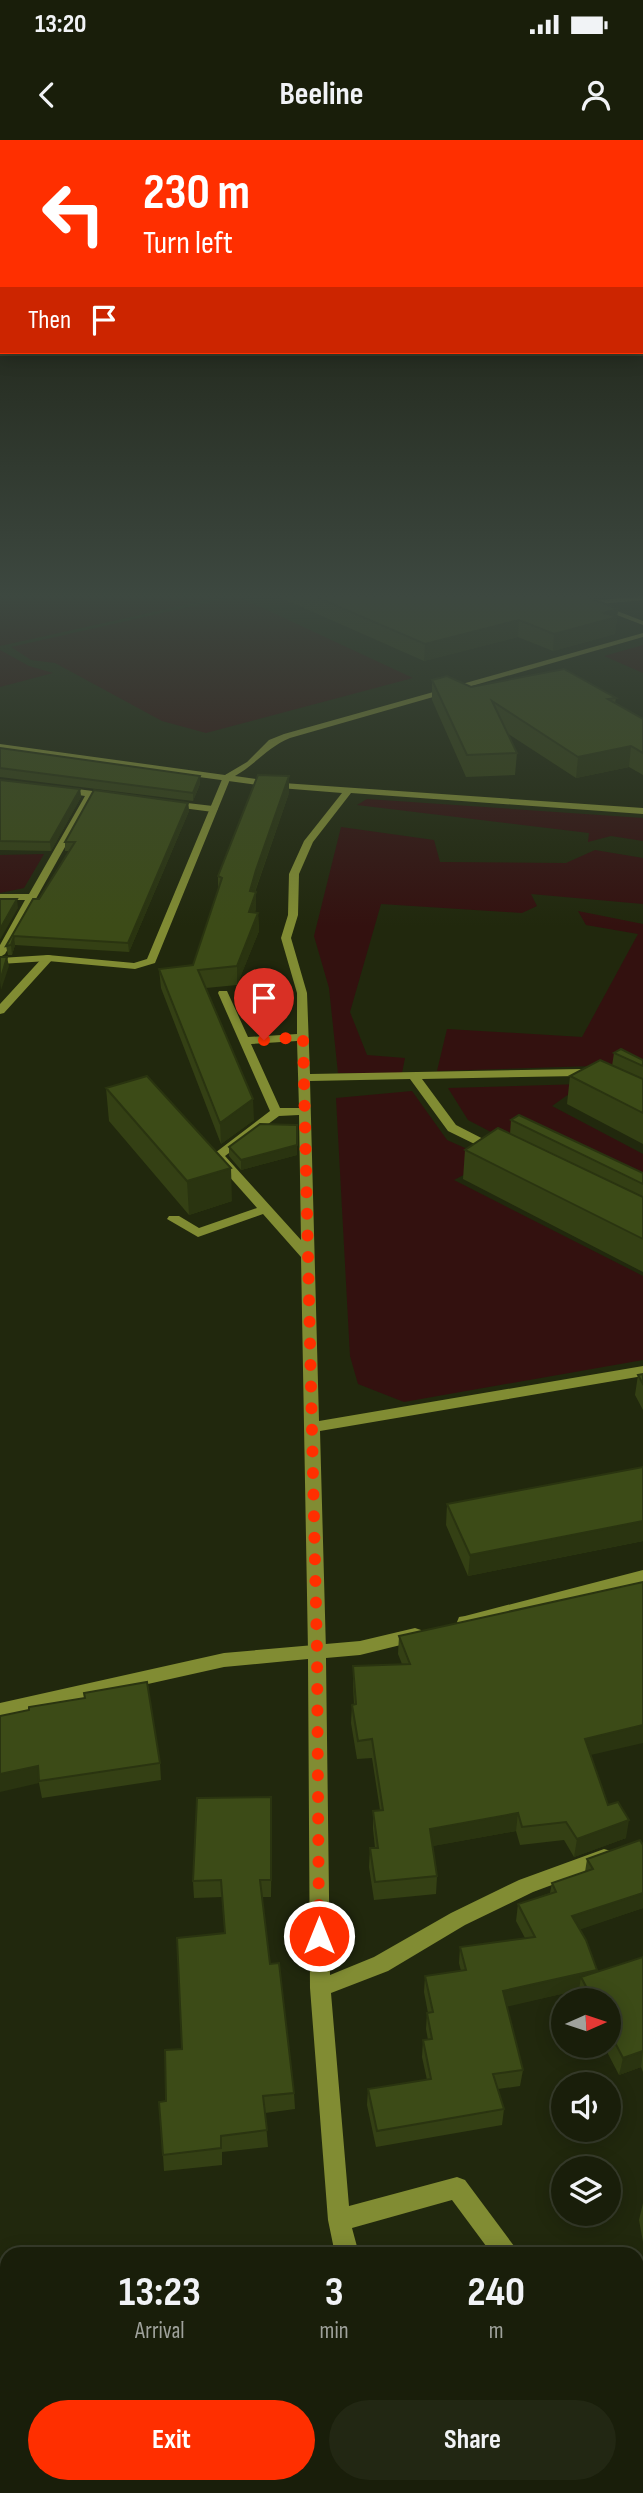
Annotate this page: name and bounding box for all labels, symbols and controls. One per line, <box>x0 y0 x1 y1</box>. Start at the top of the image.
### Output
text: 13:20 <box>35 9 86 40</box>
text: Beeline <box>280 75 363 114</box>
icon: back <box>28 76 66 114</box>
icon: person <box>577 76 615 114</box>
text: 230 m <box>143 164 250 223</box>
icon: left <box>28 168 119 259</box>
text: Turn left <box>143 224 233 263</box>
icon: arrive <box>85 301 123 339</box>
text: Then <box>28 305 71 336</box>
pin <box>234 968 294 1040</box>
icon: arrive <box>245 979 283 1017</box>
position arrow <box>282 1899 356 1973</box>
north arrow <box>551 1988 621 2058</box>
map controls <box>551 1988 621 2226</box>
button: sound <box>551 2072 621 2142</box>
button: layers <box>551 2156 621 2226</box>
text: 13:23 <box>119 2267 201 2318</box>
text: 3 <box>325 2267 343 2318</box>
text: 240 <box>467 2267 525 2318</box>
text: Arrival <box>135 2317 185 2345</box>
text: min <box>320 2317 349 2345</box>
text: m <box>489 2317 504 2345</box>
button: Exit <box>28 2400 315 2480</box>
button: Share <box>329 2400 616 2480</box>

